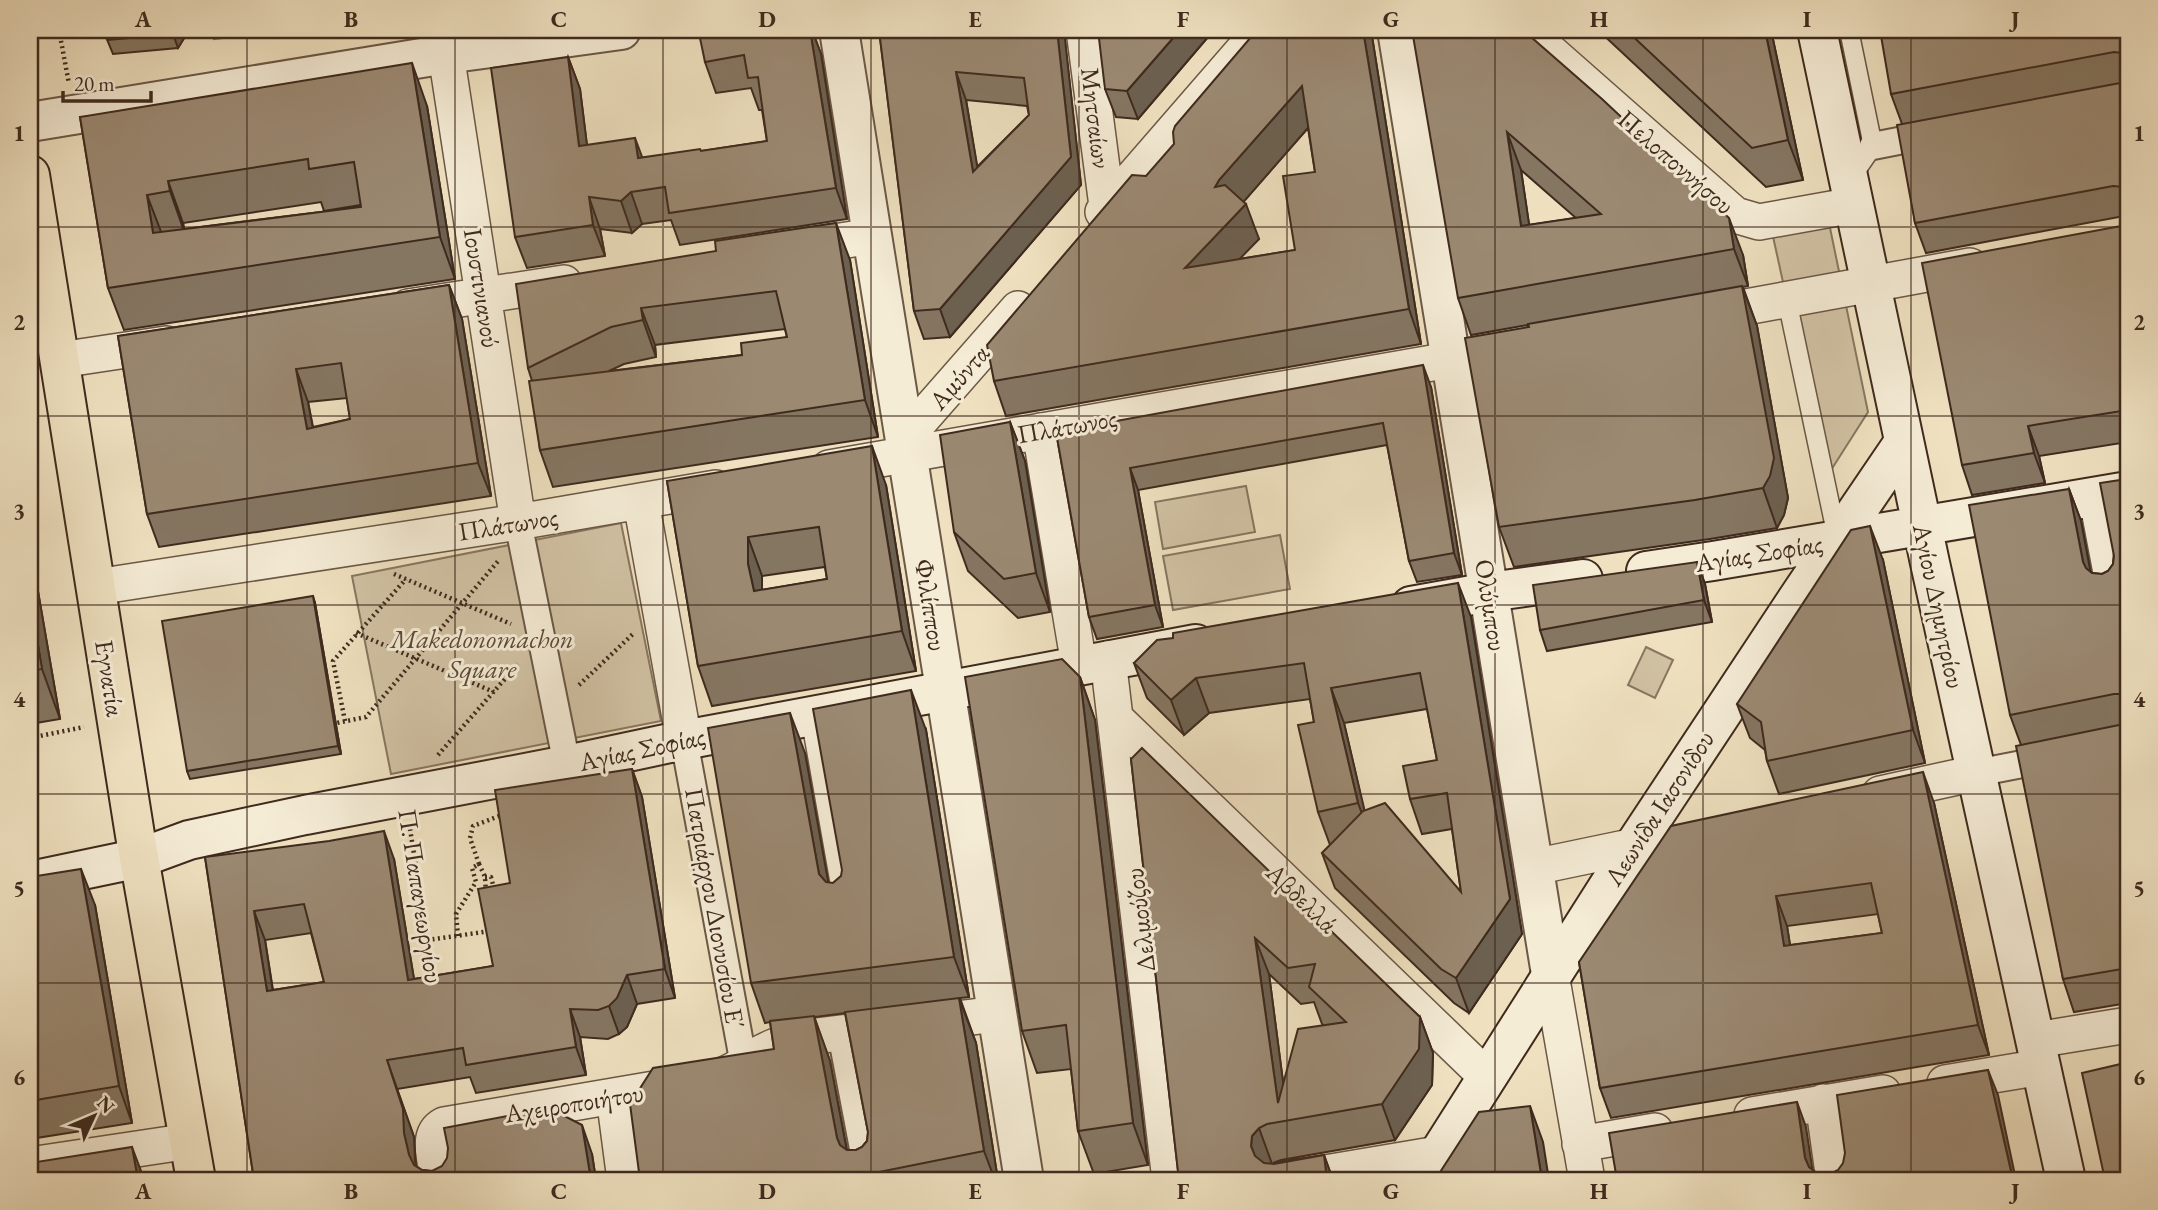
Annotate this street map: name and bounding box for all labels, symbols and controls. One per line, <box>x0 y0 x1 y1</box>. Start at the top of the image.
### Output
text: A <box>134 4 152 34</box>
text: B <box>344 4 358 34</box>
text: C <box>551 4 567 34</box>
text: D <box>758 4 776 34</box>
text: E <box>968 4 982 34</box>
text: F <box>1177 4 1190 34</box>
text: G <box>1383 4 1399 34</box>
text: H <box>1590 4 1608 34</box>
text: I <box>1803 4 1811 34</box>
text: J <box>2009 4 2020 34</box>
scale bar <box>63 60 150 104</box>
street label: Μητσαίων <box>1073 66 1119 170</box>
text: 20 m <box>74 70 115 97</box>
street label: Πελοποννήσου <box>1611 102 1741 222</box>
text: 1 <box>13 118 25 148</box>
text: 1 <box>2133 118 2145 148</box>
street label: Ιουστινιανού <box>456 226 508 350</box>
text: 2 <box>13 307 25 337</box>
text: 2 <box>2133 307 2145 337</box>
street label: Αμύντα <box>921 337 997 418</box>
street label: Πλάτωνος <box>1014 401 1120 451</box>
text: 3 <box>13 496 25 526</box>
text: 3 <box>2133 496 2145 526</box>
street label: Πλάτωνος <box>456 499 560 549</box>
street label: Αγίου Δημητρίου <box>1905 520 1973 691</box>
street label: Αγίας Σοφίας <box>1692 526 1825 580</box>
street label: Φιλίππου <box>907 557 955 653</box>
street label: Ολύμπου <box>1467 557 1515 653</box>
park label: Makedonomachon Square <box>389 622 573 687</box>
street label: Εγνατία <box>87 637 133 719</box>
text: 4 <box>13 684 26 714</box>
text: 4 <box>2133 684 2146 714</box>
street label: Αγίας Σοφίας <box>575 719 708 779</box>
street label: Λεωνίδα Ιασονίδου <box>1596 724 1722 893</box>
street label: Πατριάρχου Διονυσίου Ε΄ <box>677 785 753 1031</box>
street label: Π. Παπαγεωργίου <box>390 806 452 986</box>
street label: Αβδελλά <box>1258 855 1345 941</box>
street label: Δελμούζου <box>1117 866 1163 974</box>
text: 5 <box>13 873 25 903</box>
text: 5 <box>2133 873 2145 903</box>
text: 6 <box>13 1062 25 1092</box>
text: 6 <box>2133 1062 2145 1092</box>
street label: Αχειροποιήτου <box>501 1075 646 1131</box>
north arrow <box>60 1080 130 1150</box>
text: N <box>92 1090 121 1119</box>
text: A <box>134 1176 152 1206</box>
text: B <box>344 1176 358 1206</box>
text: C <box>551 1176 567 1206</box>
text: D <box>758 1176 776 1206</box>
text: E <box>968 1176 982 1206</box>
text: F <box>1177 1176 1190 1206</box>
text: G <box>1383 1176 1399 1206</box>
text: H <box>1590 1176 1608 1206</box>
text: I <box>1803 1176 1811 1206</box>
text: J <box>2009 1176 2020 1206</box>

